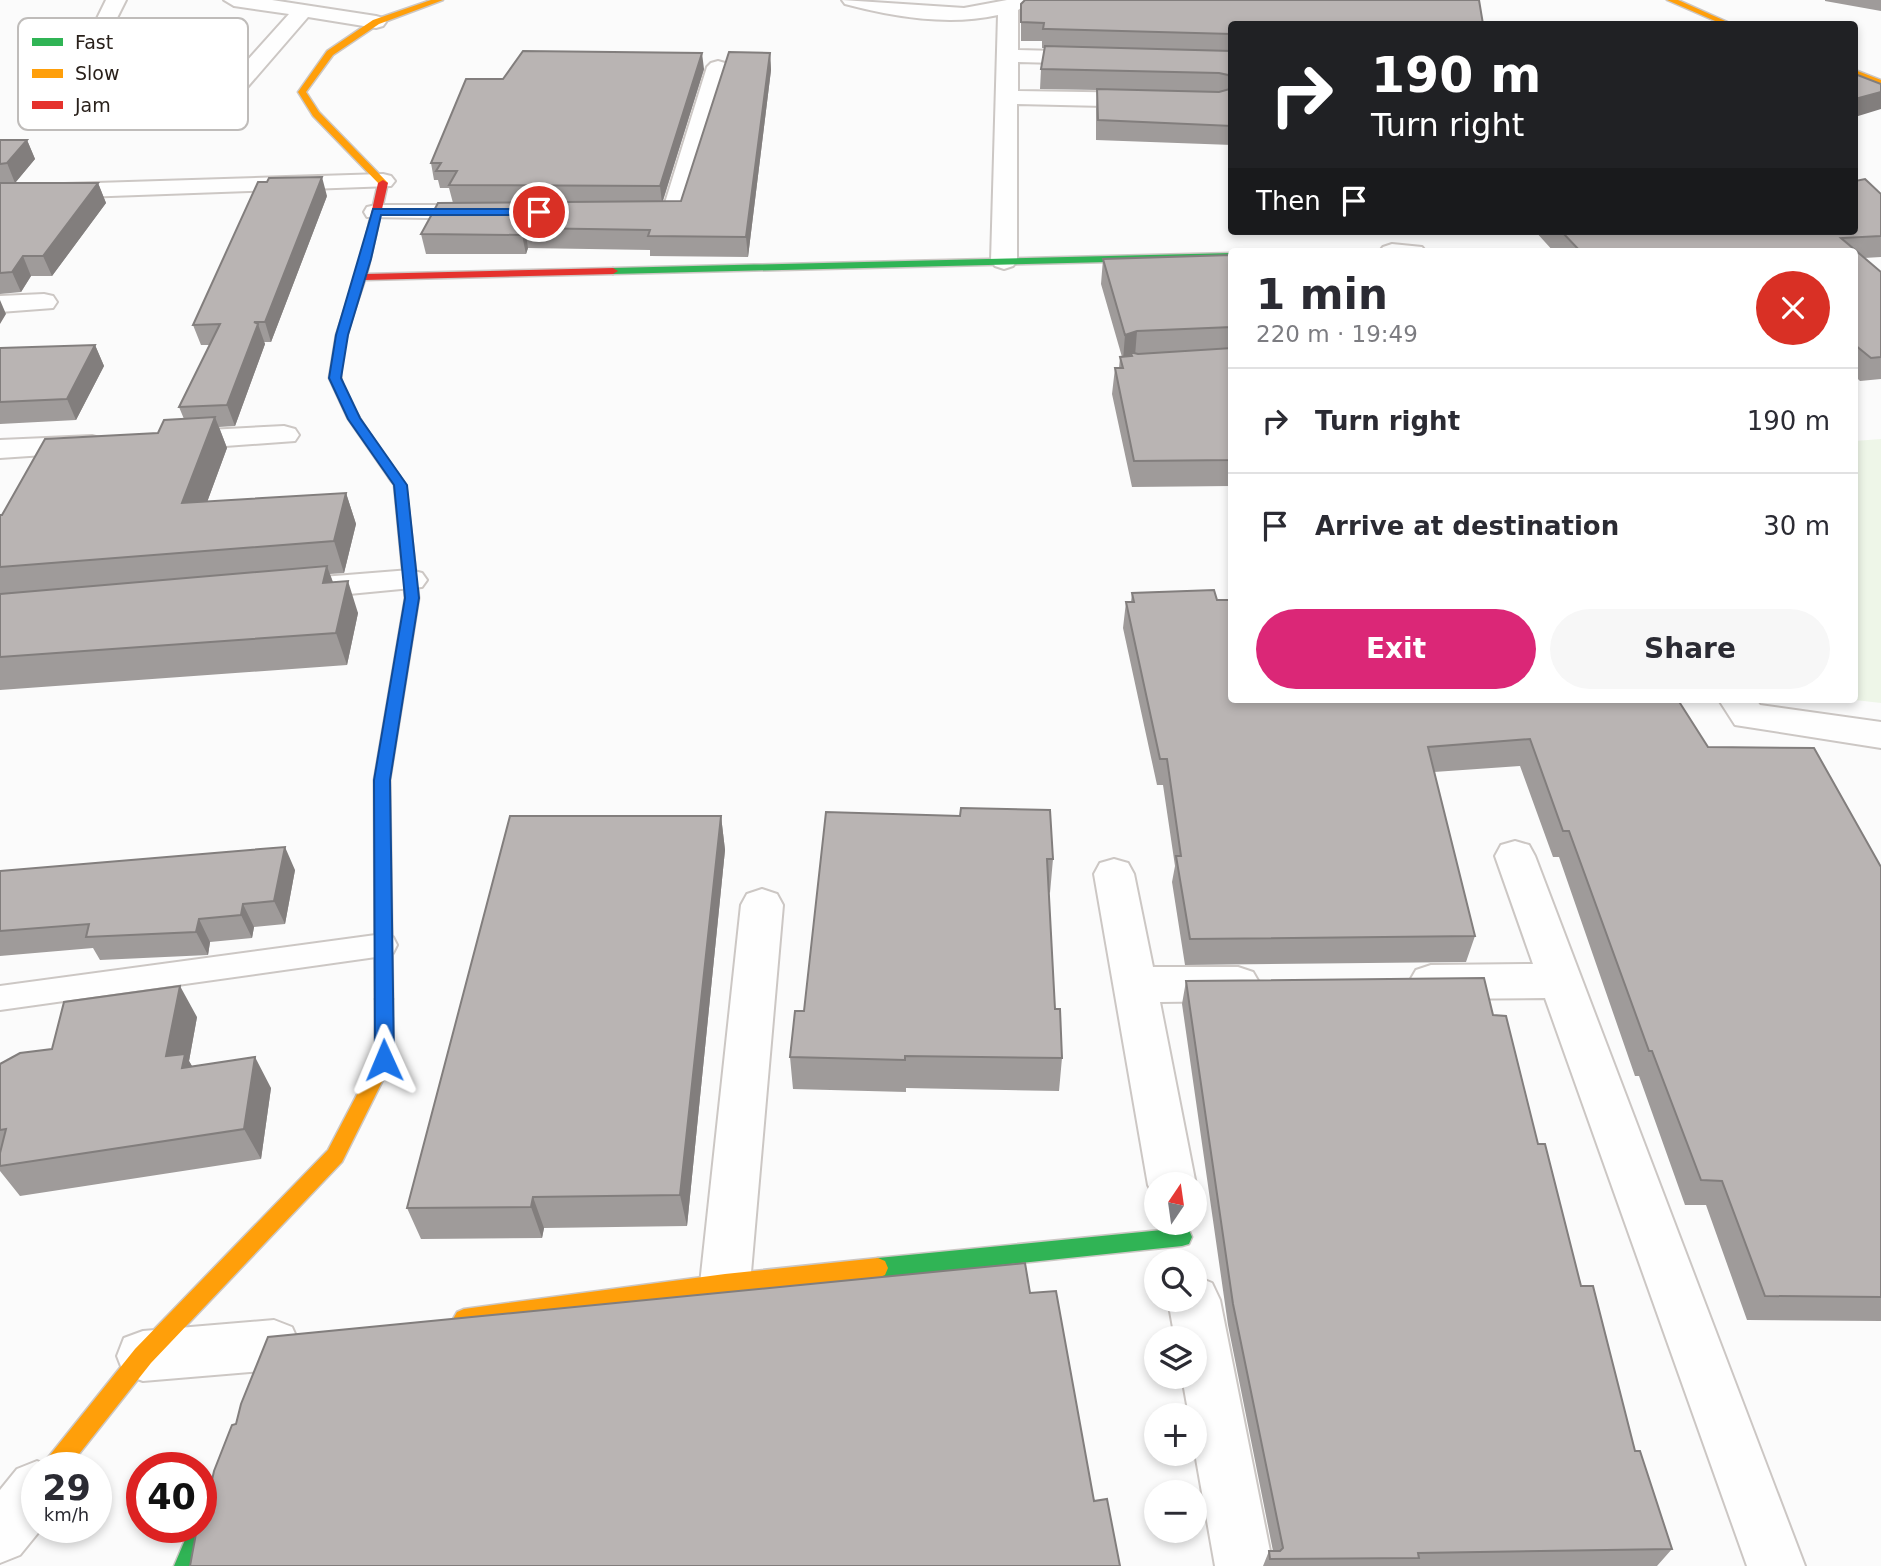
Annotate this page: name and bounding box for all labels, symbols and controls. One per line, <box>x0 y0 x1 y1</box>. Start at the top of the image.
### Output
legend <box>18 18 248 130</box>
text: Fast <box>75 31 113 53</box>
text: 190 m <box>1371 47 1541 104</box>
icon: right <box>1256 49 1347 140</box>
text: Slow <box>75 62 120 84</box>
text: Jam <box>74 94 111 116</box>
text: Turn right <box>1371 106 1524 144</box>
pin <box>509 182 569 242</box>
icon: arrive <box>1335 182 1373 220</box>
text: Then <box>1256 186 1321 216</box>
icon: arrive <box>520 193 558 231</box>
text: 1 min <box>1256 270 1388 319</box>
button: close <box>1756 271 1830 345</box>
text: 220 m · 19:49 <box>1256 321 1418 347</box>
icon: right <box>1256 402 1294 440</box>
text: Turn right <box>1315 406 1460 436</box>
text: 190 m <box>1747 406 1830 436</box>
icon: arrive <box>1256 507 1294 545</box>
text: Arrive at destination <box>1315 511 1619 541</box>
text: 30 m <box>1763 511 1830 541</box>
button: Exit <box>1256 609 1536 689</box>
button: Share <box>1550 609 1830 689</box>
position arrow <box>347 1023 421 1097</box>
north arrow <box>1144 1172 1208 1236</box>
map controls <box>1144 1172 1207 1543</box>
button: search <box>1144 1249 1207 1312</box>
button: layers <box>1144 1326 1207 1389</box>
button: + <box>1144 1403 1207 1466</box>
speed limit sign: 40 <box>126 1452 217 1543</box>
text: 29 <box>42 1468 91 1508</box>
button: − <box>1144 1480 1207 1543</box>
text: km/h <box>44 1504 89 1525</box>

